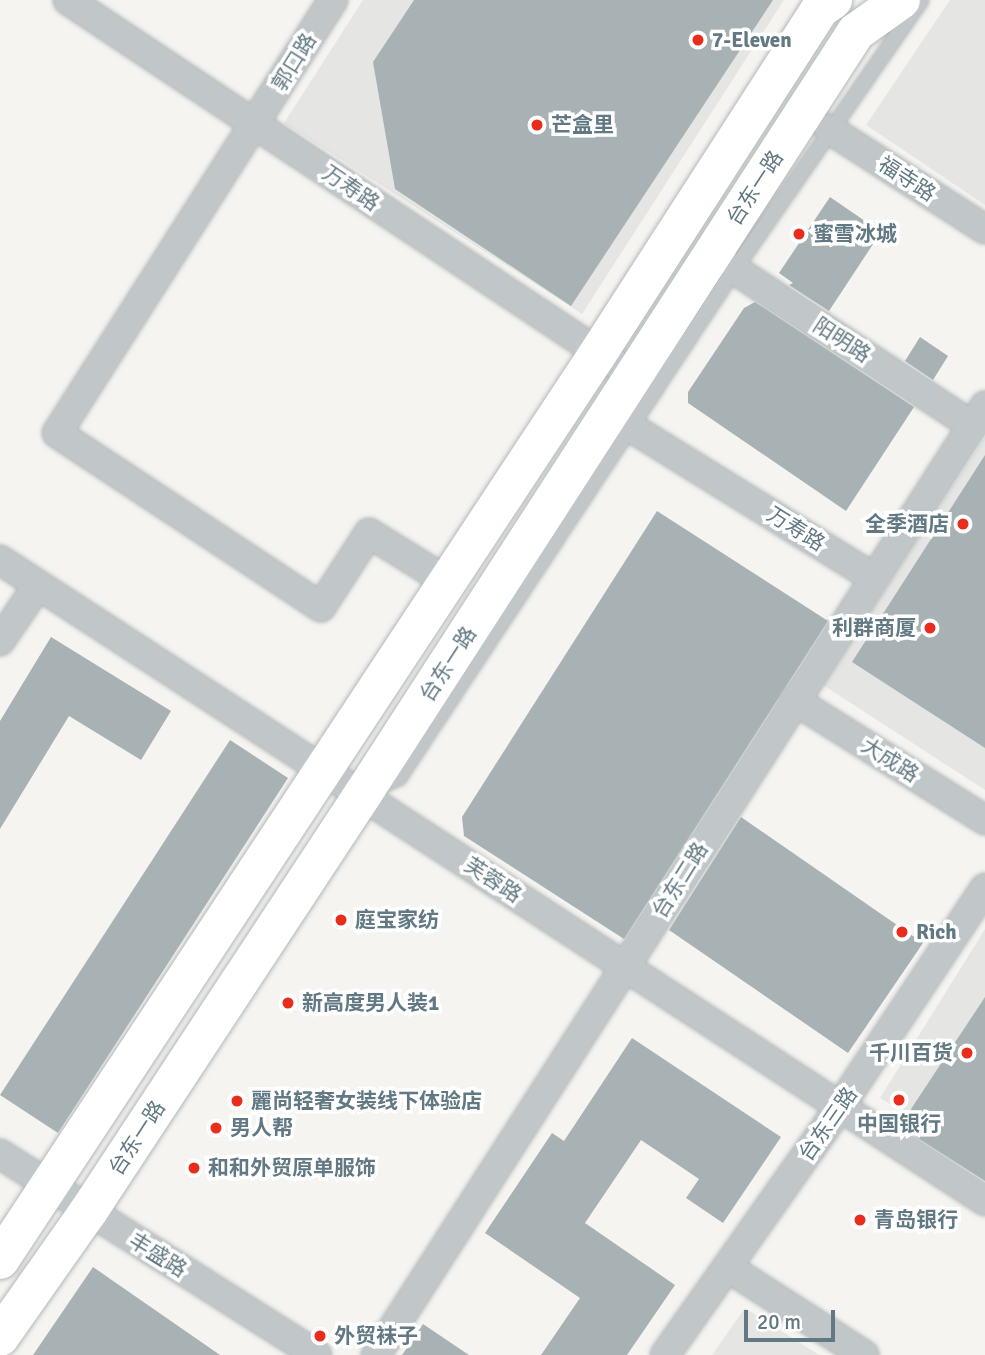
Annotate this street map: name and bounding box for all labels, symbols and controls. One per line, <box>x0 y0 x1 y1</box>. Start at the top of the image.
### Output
place label: 7-Eleven <box>712 27 792 53</box>
street label: 郭口路 <box>267 29 321 95</box>
marker: 7-Eleven <box>690 32 706 48</box>
place label: 芒盒里 <box>551 112 614 138</box>
marker: 芒盒里 <box>529 117 545 133</box>
street label: 台东一路 <box>722 146 788 230</box>
street label: 福寺路 <box>874 151 940 207</box>
street label: 万寿路 <box>318 160 384 216</box>
place label: 蜜雪冰城 <box>813 221 897 247</box>
marker: 蜜雪冰城 <box>791 226 807 242</box>
street label: 阳明路 <box>809 312 875 368</box>
street label: 万寿路 <box>763 502 829 556</box>
place label: 全季酒店 <box>865 511 949 537</box>
marker: 全季酒店 <box>955 516 971 532</box>
place label: 利群商厦 <box>832 615 916 641</box>
marker: 利群商厦 <box>922 620 938 636</box>
street label: 台东一路 <box>415 622 481 706</box>
street label: 大成路 <box>857 733 923 787</box>
street label: 台东二路 <box>647 838 713 922</box>
street label: 芙蓉路 <box>460 852 526 908</box>
place label: 庭宝家纺 <box>355 907 439 933</box>
marker: 庭宝家纺 <box>333 912 349 928</box>
place label: Rich <box>916 919 957 945</box>
marker: Rich <box>894 924 910 940</box>
place label: 新高度男人装1 <box>302 990 439 1016</box>
marker: 新高度男人装1 <box>280 995 296 1011</box>
place label: 千川百货 <box>869 1040 953 1066</box>
marker: 千川百货 <box>959 1045 975 1061</box>
street label: 台东三路 <box>794 1082 862 1166</box>
place label: 麗尚轻奢女装线下体验店 <box>251 1088 482 1114</box>
marker: 中国银行 <box>891 1092 907 1108</box>
marker: 麗尚轻奢女装线下体验店 <box>229 1093 245 1109</box>
street label: 台东一路 <box>104 1096 170 1180</box>
place label: 中国银行 <box>857 1111 941 1137</box>
place label: 男人帮 <box>230 1115 293 1141</box>
marker: 男人帮 <box>208 1120 224 1136</box>
place label: 和和外贸原单服饰 <box>208 1155 376 1181</box>
marker: 和和外贸原单服饰 <box>186 1160 202 1176</box>
place label: 青岛银行 <box>874 1207 958 1233</box>
marker: 青岛银行 <box>852 1212 868 1228</box>
street label: 丰盛路 <box>125 1228 191 1282</box>
scale bar <box>747 1296 838 1340</box>
text: 20 m <box>757 1309 801 1335</box>
place label: 外贸袜子 <box>334 1323 418 1349</box>
marker: 外贸袜子 <box>312 1328 328 1344</box>

